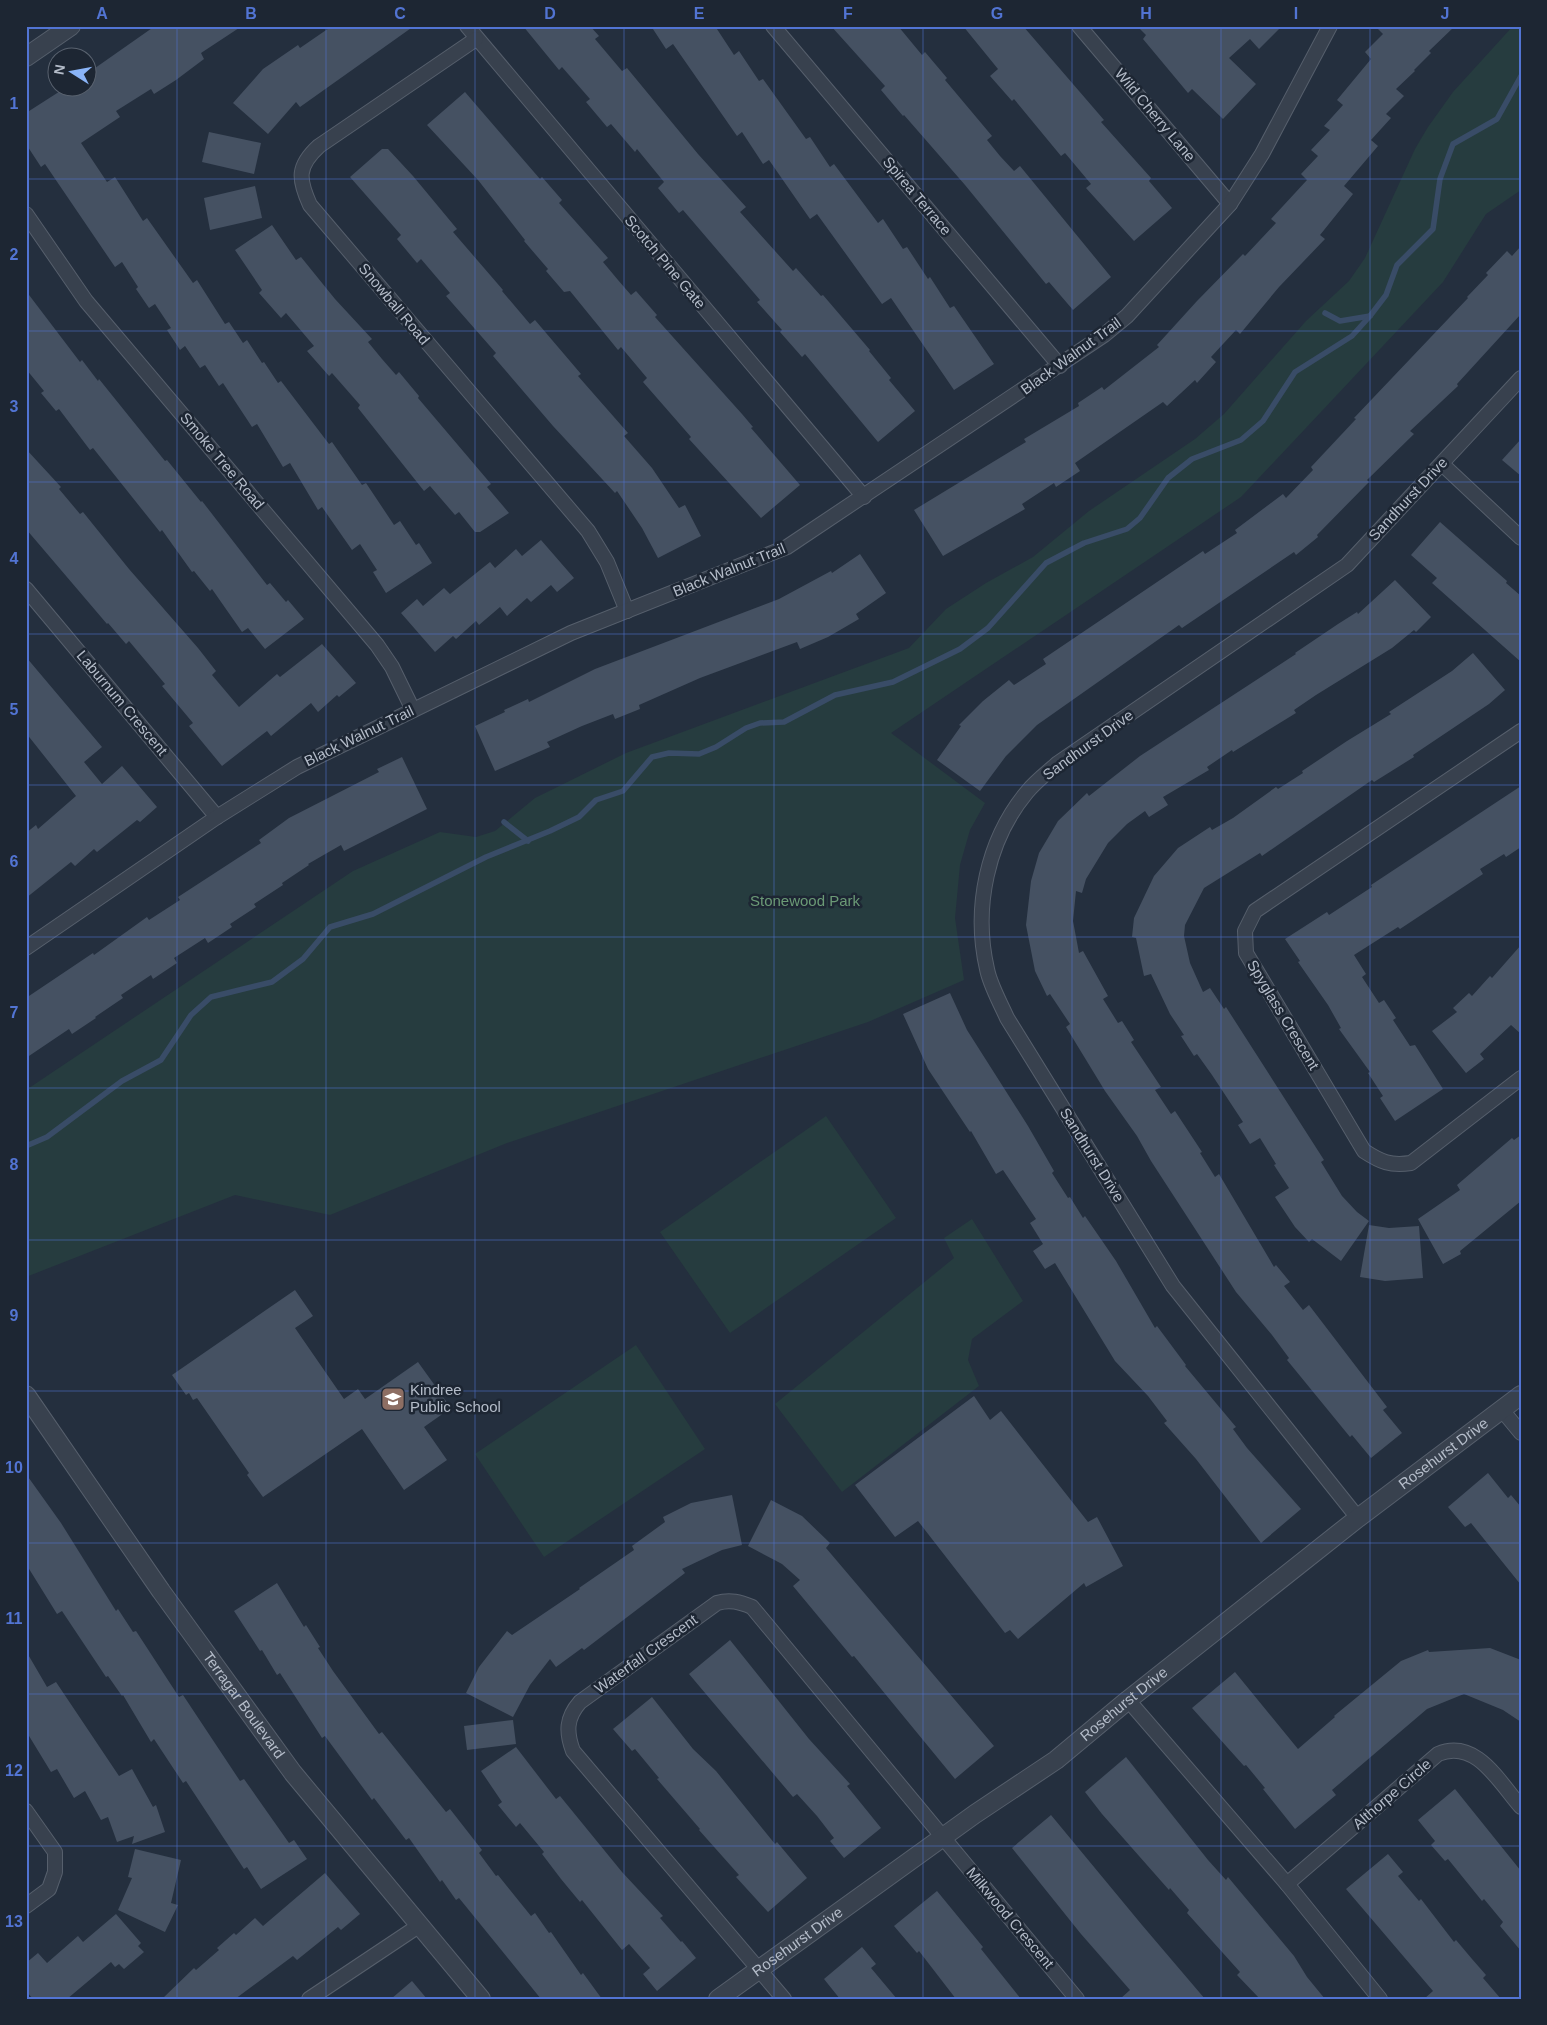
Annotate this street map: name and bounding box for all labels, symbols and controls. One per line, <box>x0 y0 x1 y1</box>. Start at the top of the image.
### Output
text: A <box>96 5 108 22</box>
text: B <box>245 5 257 22</box>
text: C <box>394 5 406 22</box>
text: D <box>544 5 556 22</box>
text: E <box>694 5 705 22</box>
text: F <box>843 5 853 22</box>
text: G <box>991 5 1003 22</box>
text: H <box>1140 5 1152 22</box>
text: I <box>1294 5 1298 22</box>
text: J <box>1441 5 1449 22</box>
north arrow <box>48 48 98 98</box>
text: N <box>50 63 68 76</box>
street label: Wild Cherry Lane <box>1112 65 1199 165</box>
text: 1 <box>10 95 19 112</box>
street label: Spirea Terrace <box>880 153 955 238</box>
street label: Scotch Pine Gate <box>621 212 709 312</box>
text: 2 <box>10 246 19 263</box>
street label: Snowball Road <box>355 260 433 348</box>
street label: Black Walnut Trail <box>1017 314 1124 398</box>
text: 3 <box>10 398 19 415</box>
street label: Smoke Tree Road <box>177 409 268 512</box>
street label: Sandhurst Drive <box>1365 454 1451 544</box>
street label: Black Walnut Trail <box>670 539 787 600</box>
text: 4 <box>10 550 19 567</box>
street label: Laburnum Crescent <box>74 647 172 759</box>
text: 5 <box>10 701 19 718</box>
street label: Black Walnut Trail <box>301 702 416 769</box>
street label: Sandhurst Drive <box>1039 706 1136 783</box>
text: 6 <box>10 853 19 870</box>
park label: Stonewood Park <box>750 892 861 909</box>
street label: Spyglass Crescent <box>1244 957 1323 1073</box>
text: 7 <box>10 1004 19 1021</box>
street label: Sandhurst Drive <box>1057 1105 1128 1205</box>
text: 8 <box>10 1156 19 1173</box>
text: 9 <box>10 1307 19 1324</box>
place label: Kindree Public School <box>410 1381 501 1415</box>
school or university icon: Kindree Public School <box>380 1386 406 1412</box>
street label: Rosehurst Drive <box>1395 1414 1491 1492</box>
text: 10 <box>5 1459 23 1476</box>
text: 11 <box>6 1610 23 1627</box>
street label: Waterfall Crescent <box>591 1610 701 1697</box>
street label: Terragar Boulevard <box>200 1648 289 1761</box>
street label: Rosehurst Drive <box>1077 1663 1171 1744</box>
street label: Althorpe Circle <box>1349 1755 1434 1832</box>
text: 12 <box>5 1762 23 1779</box>
street label: Milkwood Crescent <box>963 1864 1058 1972</box>
street label: Rosehurst Drive <box>749 1903 846 1980</box>
text: 13 <box>5 1913 23 1930</box>

